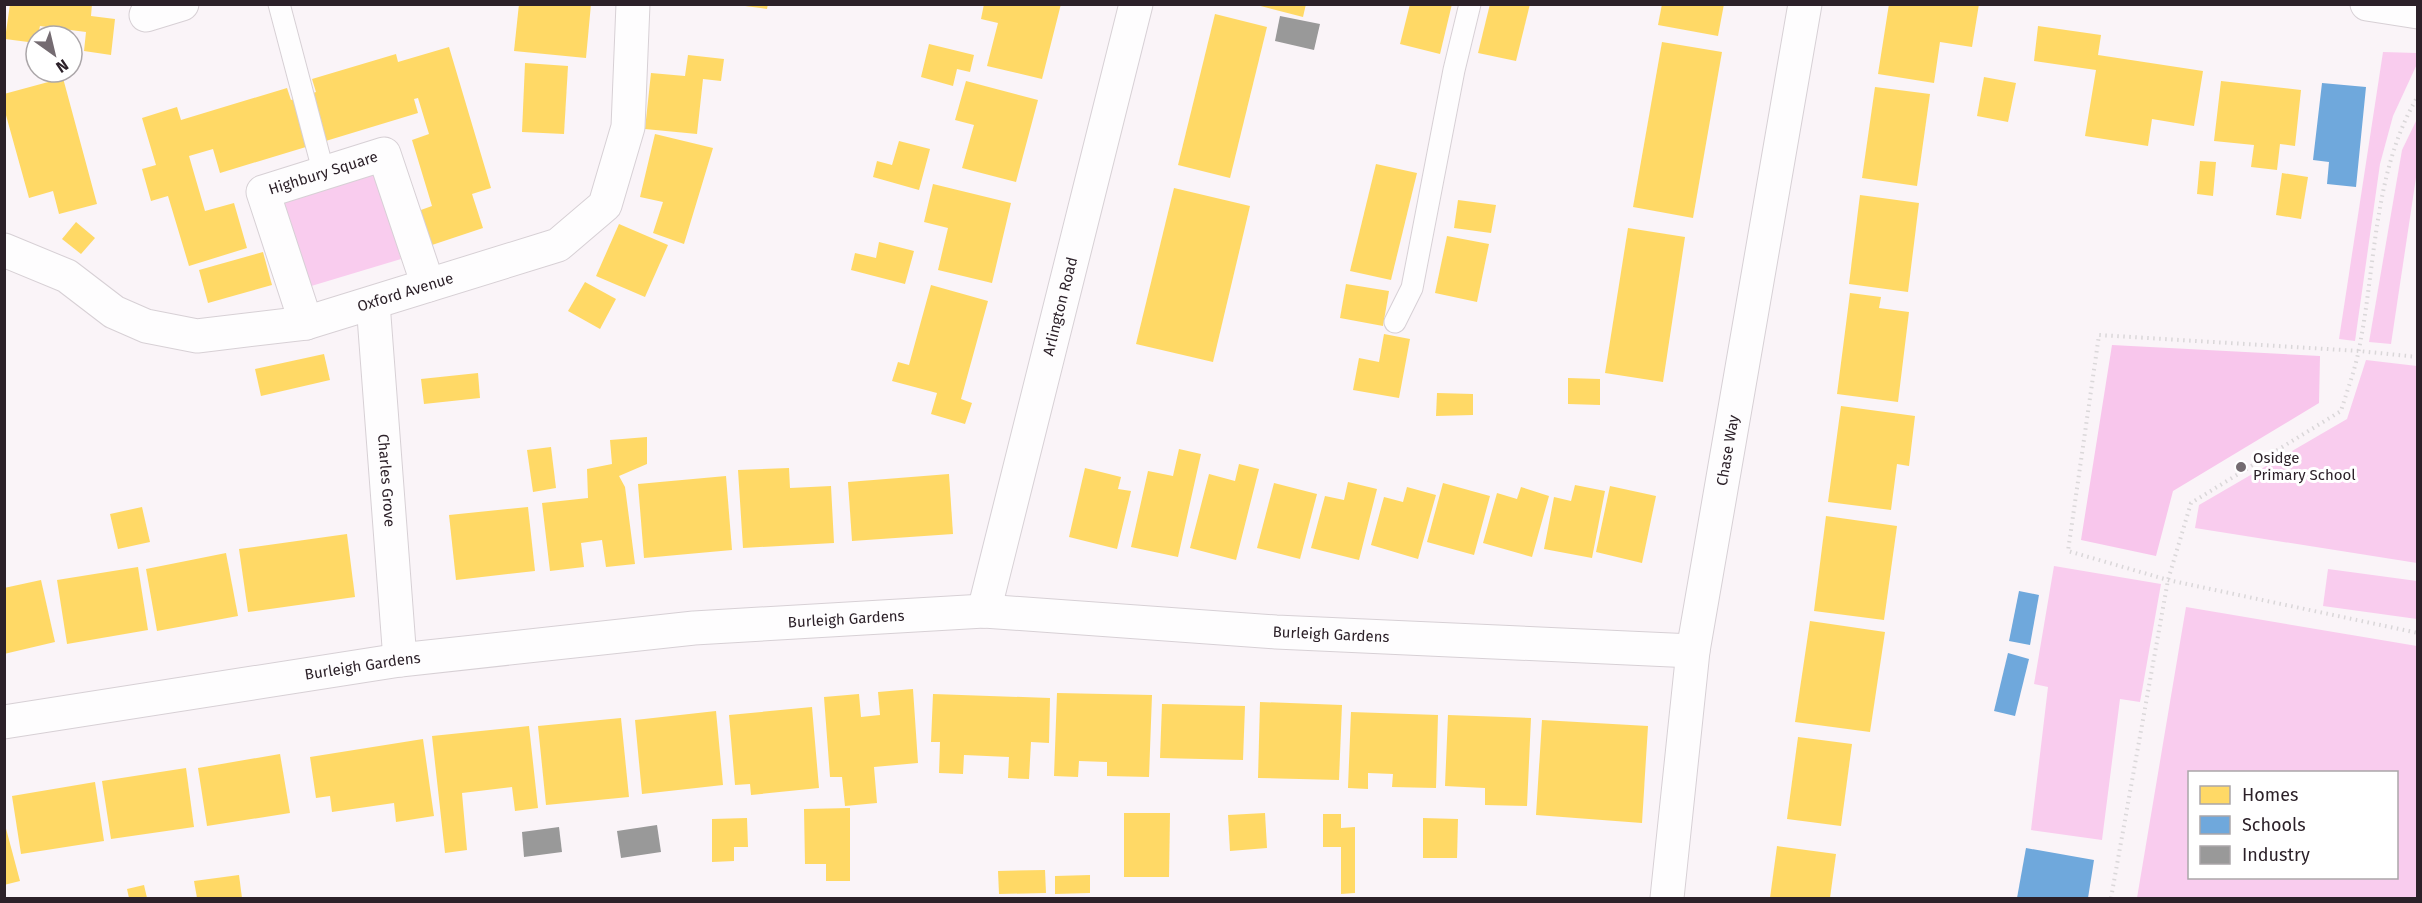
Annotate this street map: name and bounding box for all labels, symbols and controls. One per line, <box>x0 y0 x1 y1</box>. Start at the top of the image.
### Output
north arrow <box>24 24 84 84</box>
text: N <box>52 55 72 77</box>
street label: Highbury Square <box>266 147 380 199</box>
street label: Arlington Road <box>1039 255 1081 358</box>
street label: Oxford Avenue <box>355 269 455 316</box>
street label: Chase Way <box>1713 413 1743 487</box>
street label: Charles Grove <box>374 433 399 528</box>
place label: Osidge Primary School <box>2253 449 2356 484</box>
marker: Osidge Primary School <box>2234 460 2248 474</box>
street label: Burleigh Gardens <box>787 607 905 631</box>
street label: Burleigh Gardens <box>1272 623 1390 646</box>
street label: Burleigh Gardens <box>303 649 422 684</box>
legend <box>2188 771 2398 879</box>
text: Homes <box>2242 784 2298 806</box>
text: Schools <box>2242 814 2306 836</box>
text: Industry <box>2242 844 2310 866</box>

